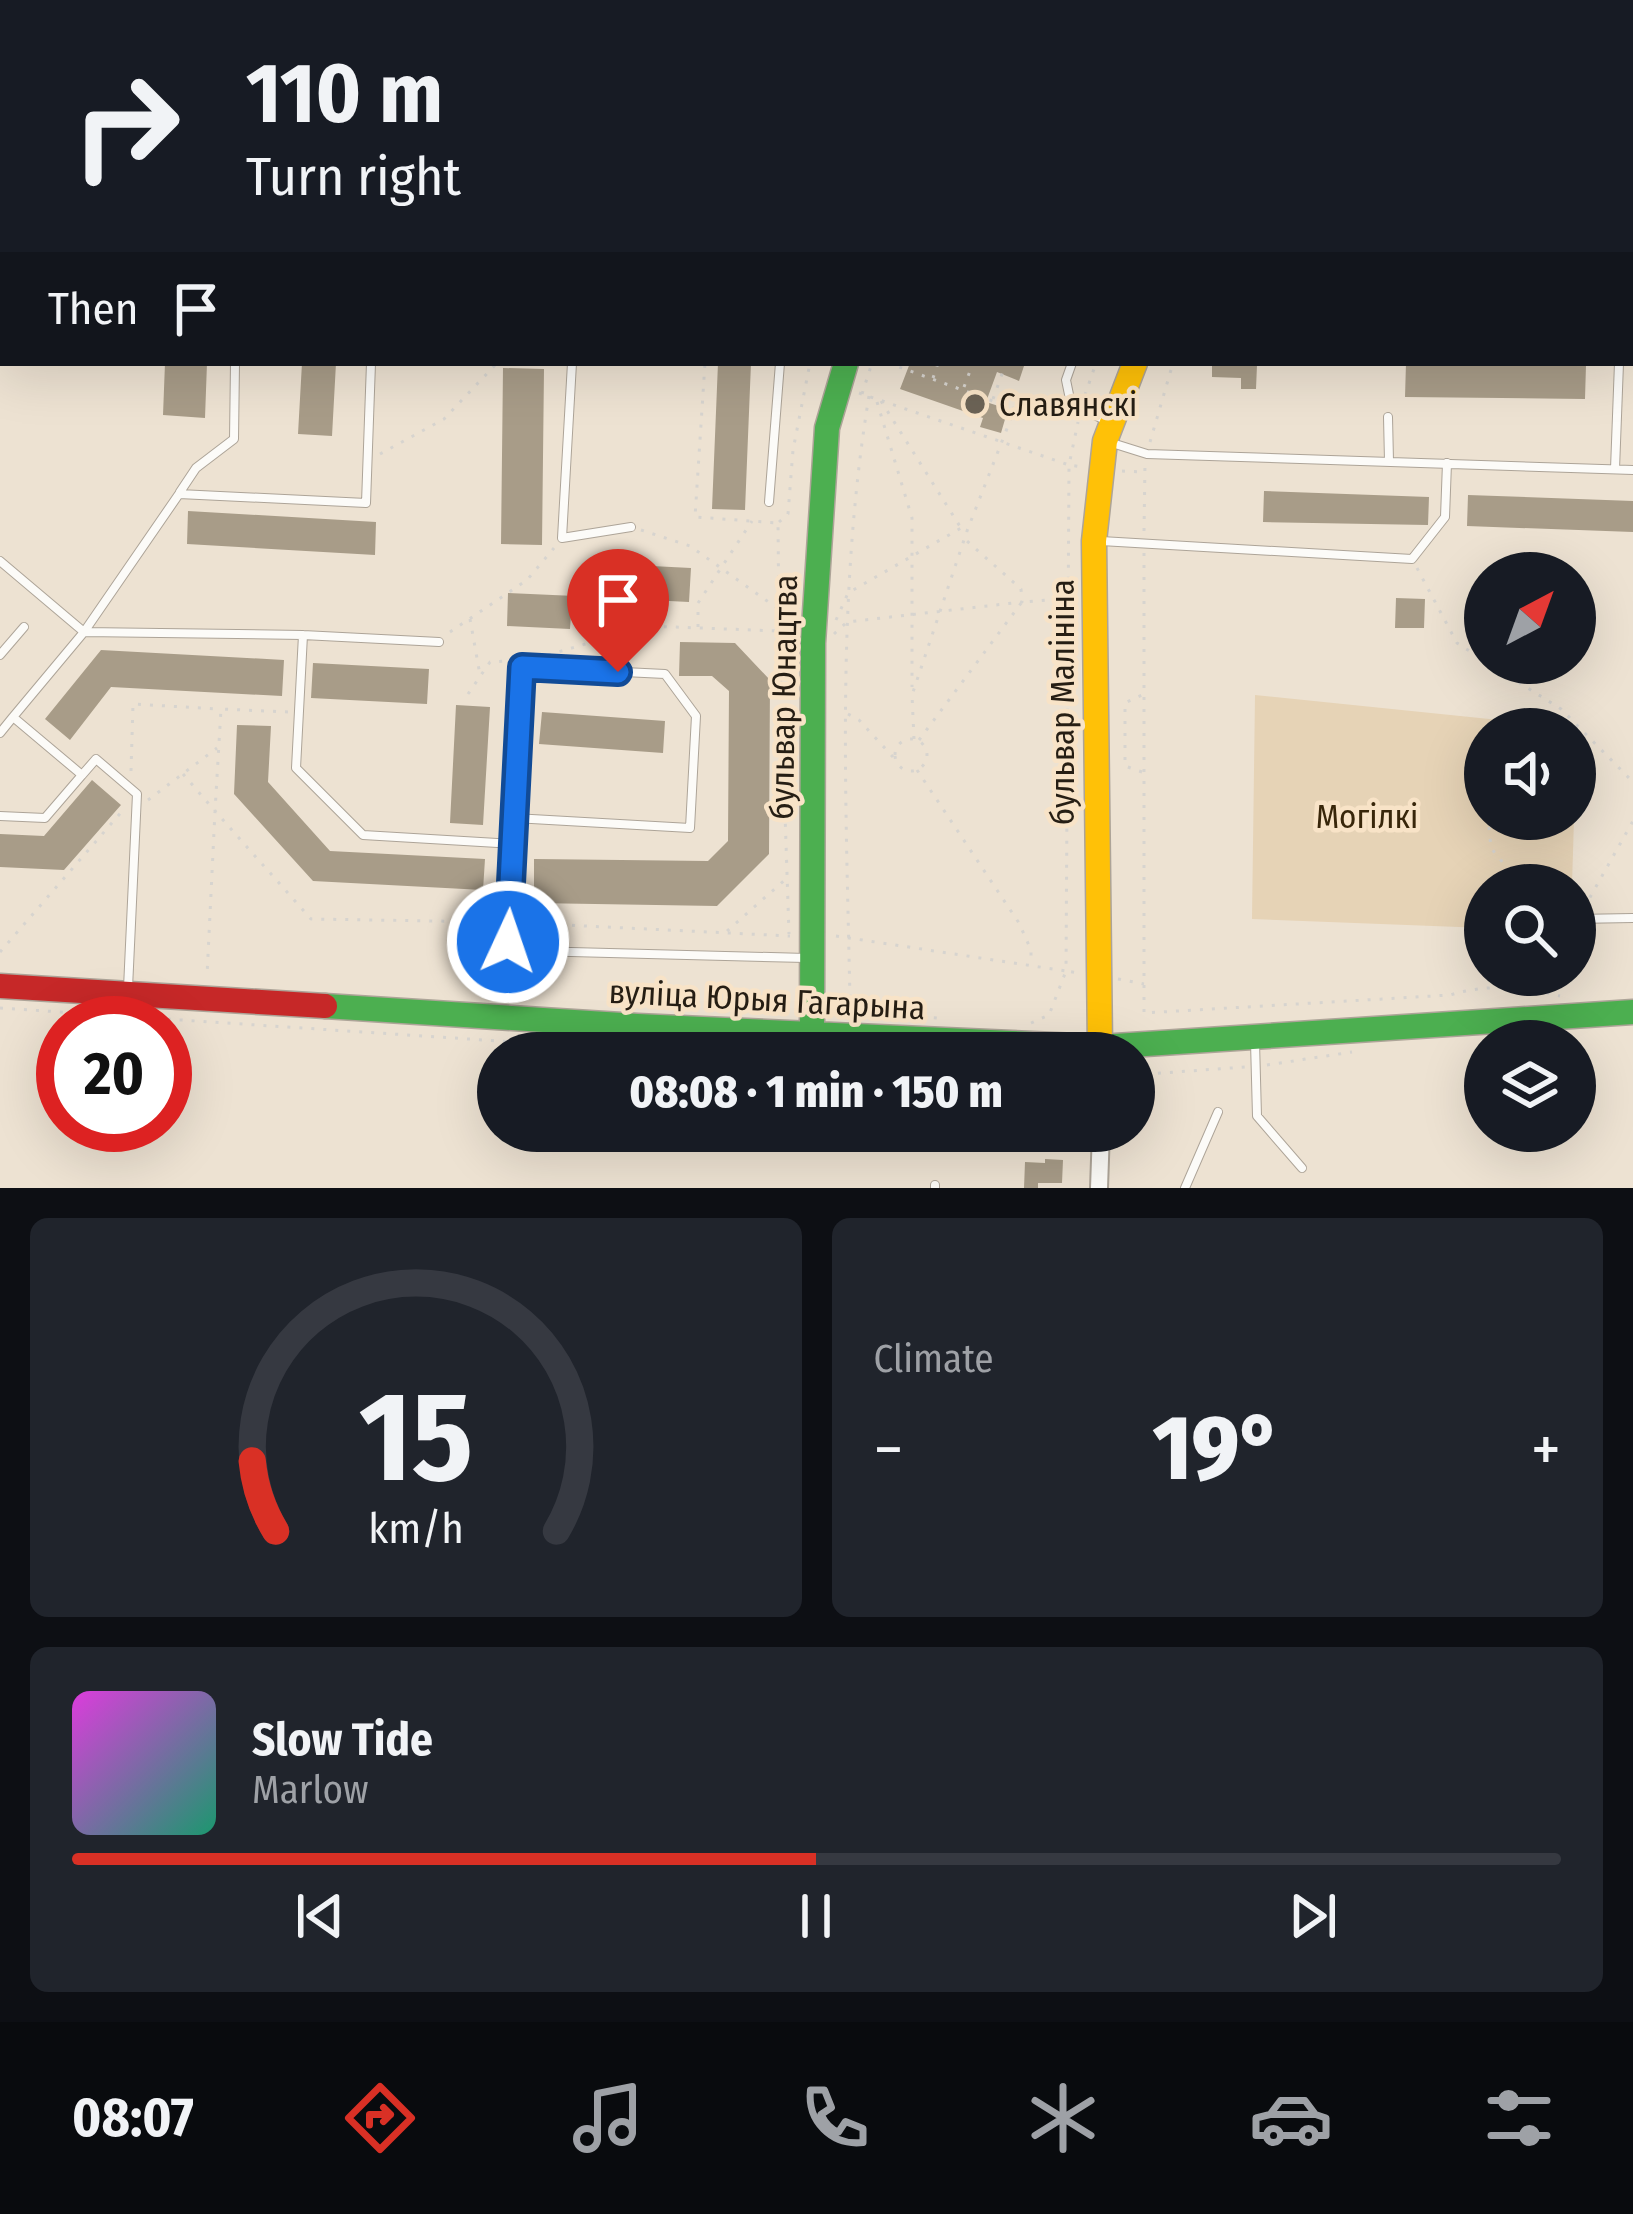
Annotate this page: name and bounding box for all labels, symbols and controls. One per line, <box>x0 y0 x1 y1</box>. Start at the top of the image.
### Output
text: 110 m <box>246 43 443 144</box>
icon: right <box>48 48 204 204</box>
text: Turn right <box>246 145 461 209</box>
icon: arrive <box>163 276 229 342</box>
text: Then <box>48 282 139 336</box>
place label: Славянскі <box>999 385 1137 425</box>
marker: Славянскі <box>962 391 988 417</box>
pin <box>567 549 669 672</box>
north arrow <box>1464 552 1596 684</box>
map controls <box>1464 552 1596 1152</box>
icon: arrive <box>585 567 651 633</box>
street label: бульвар Юнацтва <box>762 574 806 820</box>
street label: бульвар Малініна <box>1043 579 1083 825</box>
button: sound <box>1464 708 1596 840</box>
park label: Могілкі <box>1316 797 1418 837</box>
button: search <box>1464 864 1596 996</box>
position arrow <box>445 879 571 1005</box>
street label: вуліца Юрыя Гагарына <box>608 972 926 1028</box>
speed limit sign: 20 <box>36 996 192 1152</box>
button: layers <box>1464 1020 1596 1152</box>
text: 08:08 · 1 min · 150 m <box>629 1065 1003 1119</box>
text: Climate <box>874 1336 994 1382</box>
text: 15 <box>359 1363 473 1513</box>
text: 19° <box>1153 1395 1281 1503</box>
text: − <box>874 1410 903 1489</box>
text: + <box>1531 1410 1561 1489</box>
text: km/h <box>368 1502 464 1553</box>
text: Slow Tide <box>252 1713 433 1767</box>
text: Marlow <box>252 1767 369 1813</box>
icon: previous <box>287 1883 353 1949</box>
icon: pause <box>783 1883 849 1949</box>
icon: next <box>1280 1883 1346 1949</box>
icon: directions <box>338 2076 422 2160</box>
icon: music <box>566 2076 650 2160</box>
icon: phone <box>793 2076 877 2160</box>
icon: climate <box>1021 2076 1105 2160</box>
icon: car <box>1249 2076 1333 2160</box>
icon: filters <box>1477 2076 1561 2160</box>
text: 08:07 <box>72 2086 194 2150</box>

